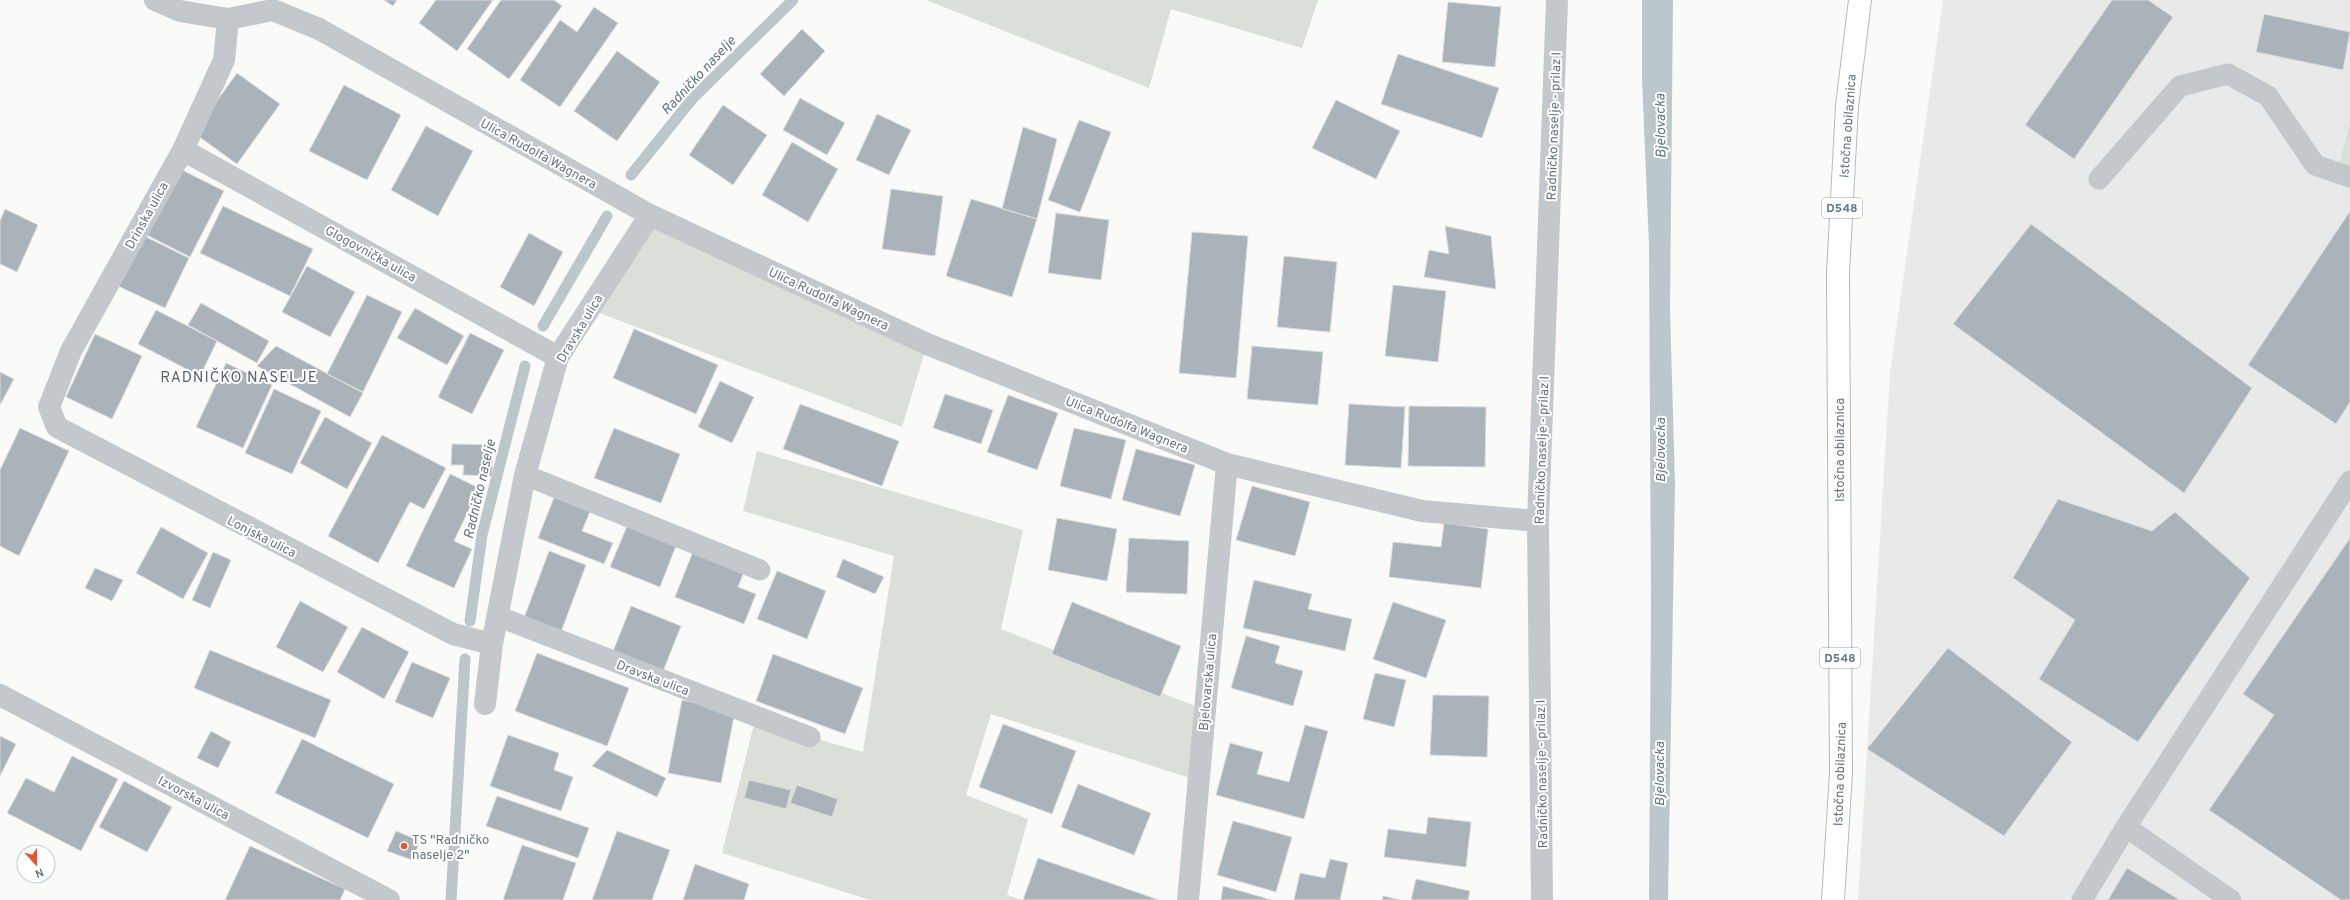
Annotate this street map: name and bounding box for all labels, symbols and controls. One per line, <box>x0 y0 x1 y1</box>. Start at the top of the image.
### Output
water label: Radničko naselje <box>658 32 740 119</box>
street label: Radničko naselje - prilaz I <box>1544 52 1566 201</box>
street label: Istočna obilaznica <box>1837 74 1861 179</box>
water label: Bjelovacka <box>1652 93 1671 158</box>
street label: Ulica Rudolfa Wagnera <box>477 116 599 193</box>
street label: Drinska ulica <box>123 180 173 252</box>
road number: D548 <box>1822 198 1862 218</box>
street label: Glogovnička ulica <box>322 223 418 286</box>
street label: Ulica Rudolfa Wagnera <box>765 265 891 335</box>
street label: Dravska ulica <box>554 292 607 366</box>
district label: RADNIČKO NASELJE <box>160 367 318 388</box>
street label: Radničko naselje - prilaz I <box>1532 376 1554 525</box>
street label: Ulica Rudolfa Wagnera <box>1063 394 1190 458</box>
street label: Istočna obilaznica <box>1833 398 1849 502</box>
water label: Bjelovacka <box>1653 417 1670 482</box>
water label: Radničko naselje <box>461 437 500 541</box>
street label: Lonjska ulica <box>224 514 298 562</box>
street label: Bjelovarska ulica <box>1197 633 1221 731</box>
road number: D548 <box>1820 648 1860 668</box>
street label: Dravska ulica <box>614 658 691 700</box>
street label: Radničko naselje - prilaz I <box>1534 700 1552 848</box>
street label: Istočna obilaznica <box>1831 722 1851 826</box>
water label: Bjelovacka <box>1652 741 1669 806</box>
street label: Izvorska ulica <box>155 773 232 824</box>
place label: TS "Radničko naselje 2" <box>412 833 489 864</box>
marker: TS "Radničko naselje 2" <box>399 841 409 851</box>
north arrow <box>16 844 56 884</box>
text: N <box>33 864 45 880</box>

